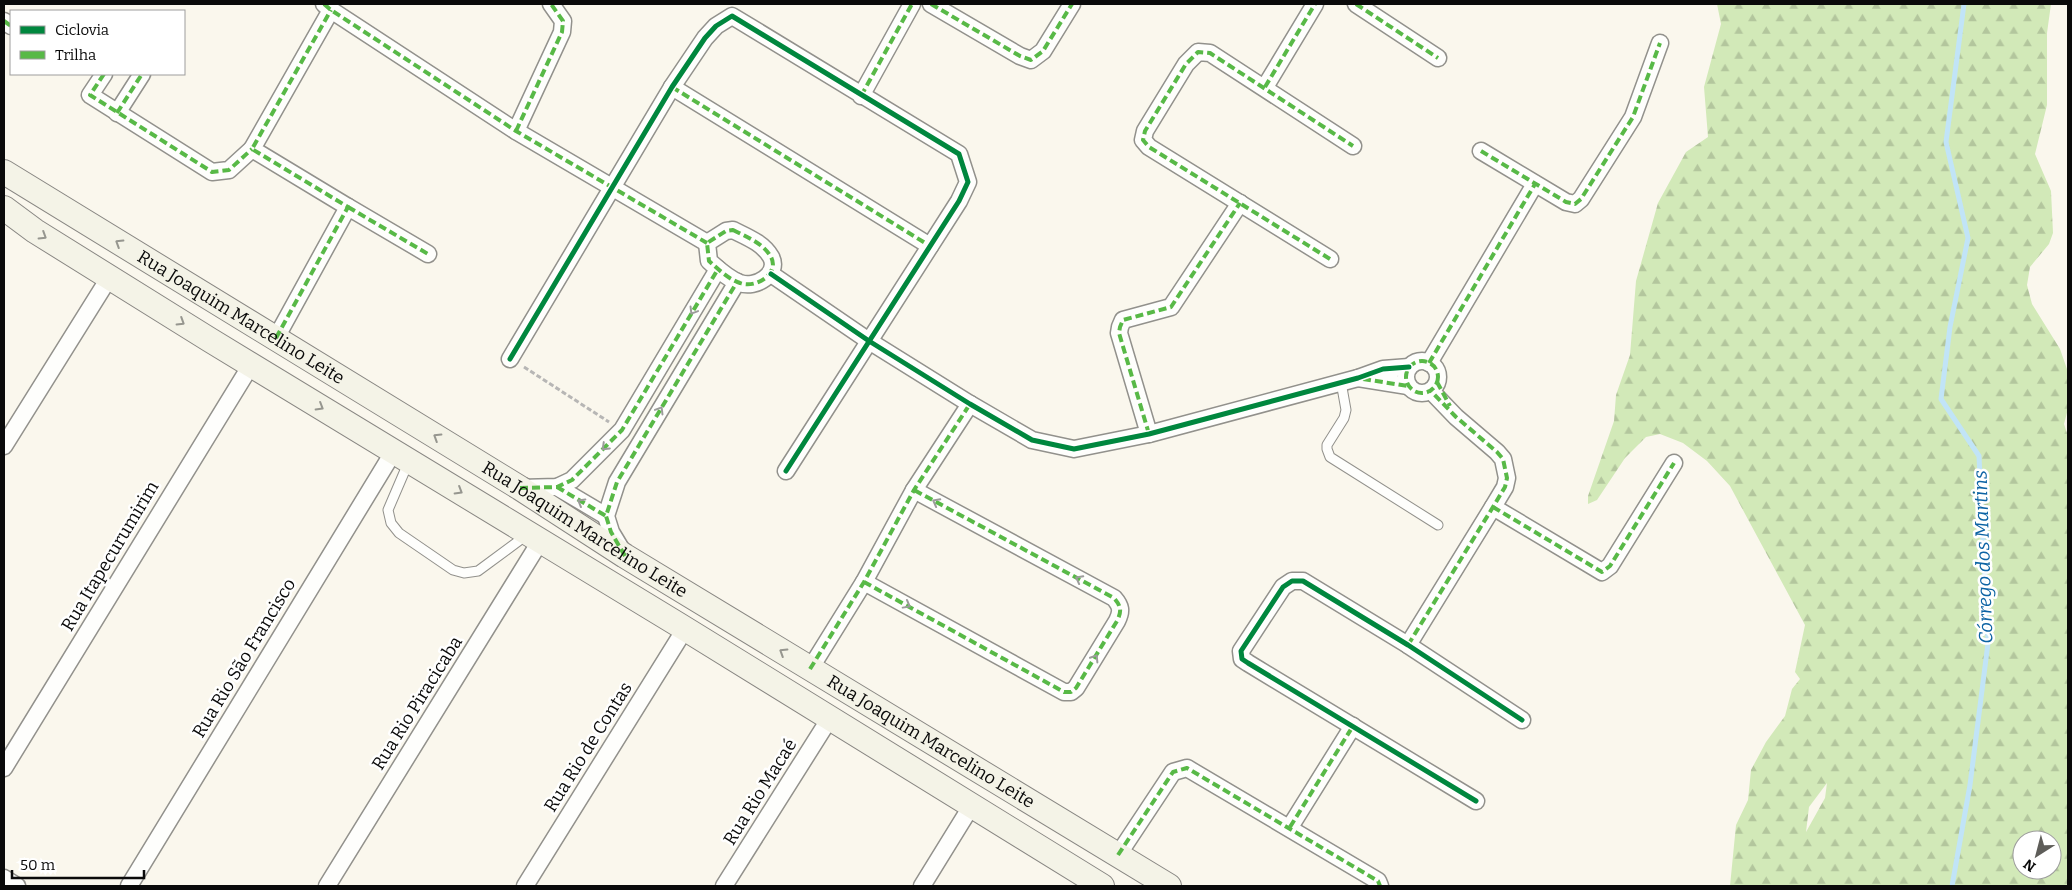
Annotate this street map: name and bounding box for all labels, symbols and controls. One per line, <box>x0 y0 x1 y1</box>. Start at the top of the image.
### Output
legend <box>10 10 185 75</box>
text: Ciclovia <box>55 21 109 39</box>
text: Trilha <box>55 46 96 64</box>
one-way arrow <box>38 230 47 240</box>
one-way arrow <box>115 240 124 250</box>
street label: Rua Joaquim Marcelino Leite <box>133 245 349 389</box>
one-way arrow <box>689 305 699 314</box>
one-way arrow <box>175 316 185 325</box>
one-way arrow <box>314 400 323 410</box>
one-way arrow <box>654 407 664 416</box>
one-way arrow <box>434 434 443 443</box>
one-way arrow <box>601 441 610 450</box>
street label: Rua Joaquim Marcelino Leite <box>478 456 692 602</box>
water label: Córrego dos Martins <box>1968 470 1998 644</box>
street label: Rua Itapecurumirim <box>56 477 164 635</box>
one-way arrow <box>453 484 462 494</box>
one-way arrow <box>578 498 587 508</box>
one-way arrow <box>932 498 941 508</box>
street label: Rua Rio São Francisco <box>188 574 300 742</box>
one-way arrow <box>1076 575 1085 585</box>
one-way arrow <box>901 599 910 609</box>
street label: Rua Rio Piracicaba <box>367 632 467 774</box>
one-way arrow <box>780 649 789 658</box>
one-way arrow <box>1088 654 1098 663</box>
street label: Rua Joaquim Marcelino Leite <box>823 670 1039 813</box>
street label: Rua Rio de Contas <box>539 678 637 816</box>
street label: Rua Rio Macaé <box>719 735 801 849</box>
north arrow <box>2012 830 2062 880</box>
scale bar <box>12 848 145 880</box>
text: N <box>2020 855 2039 875</box>
text: 50 m <box>20 856 56 874</box>

